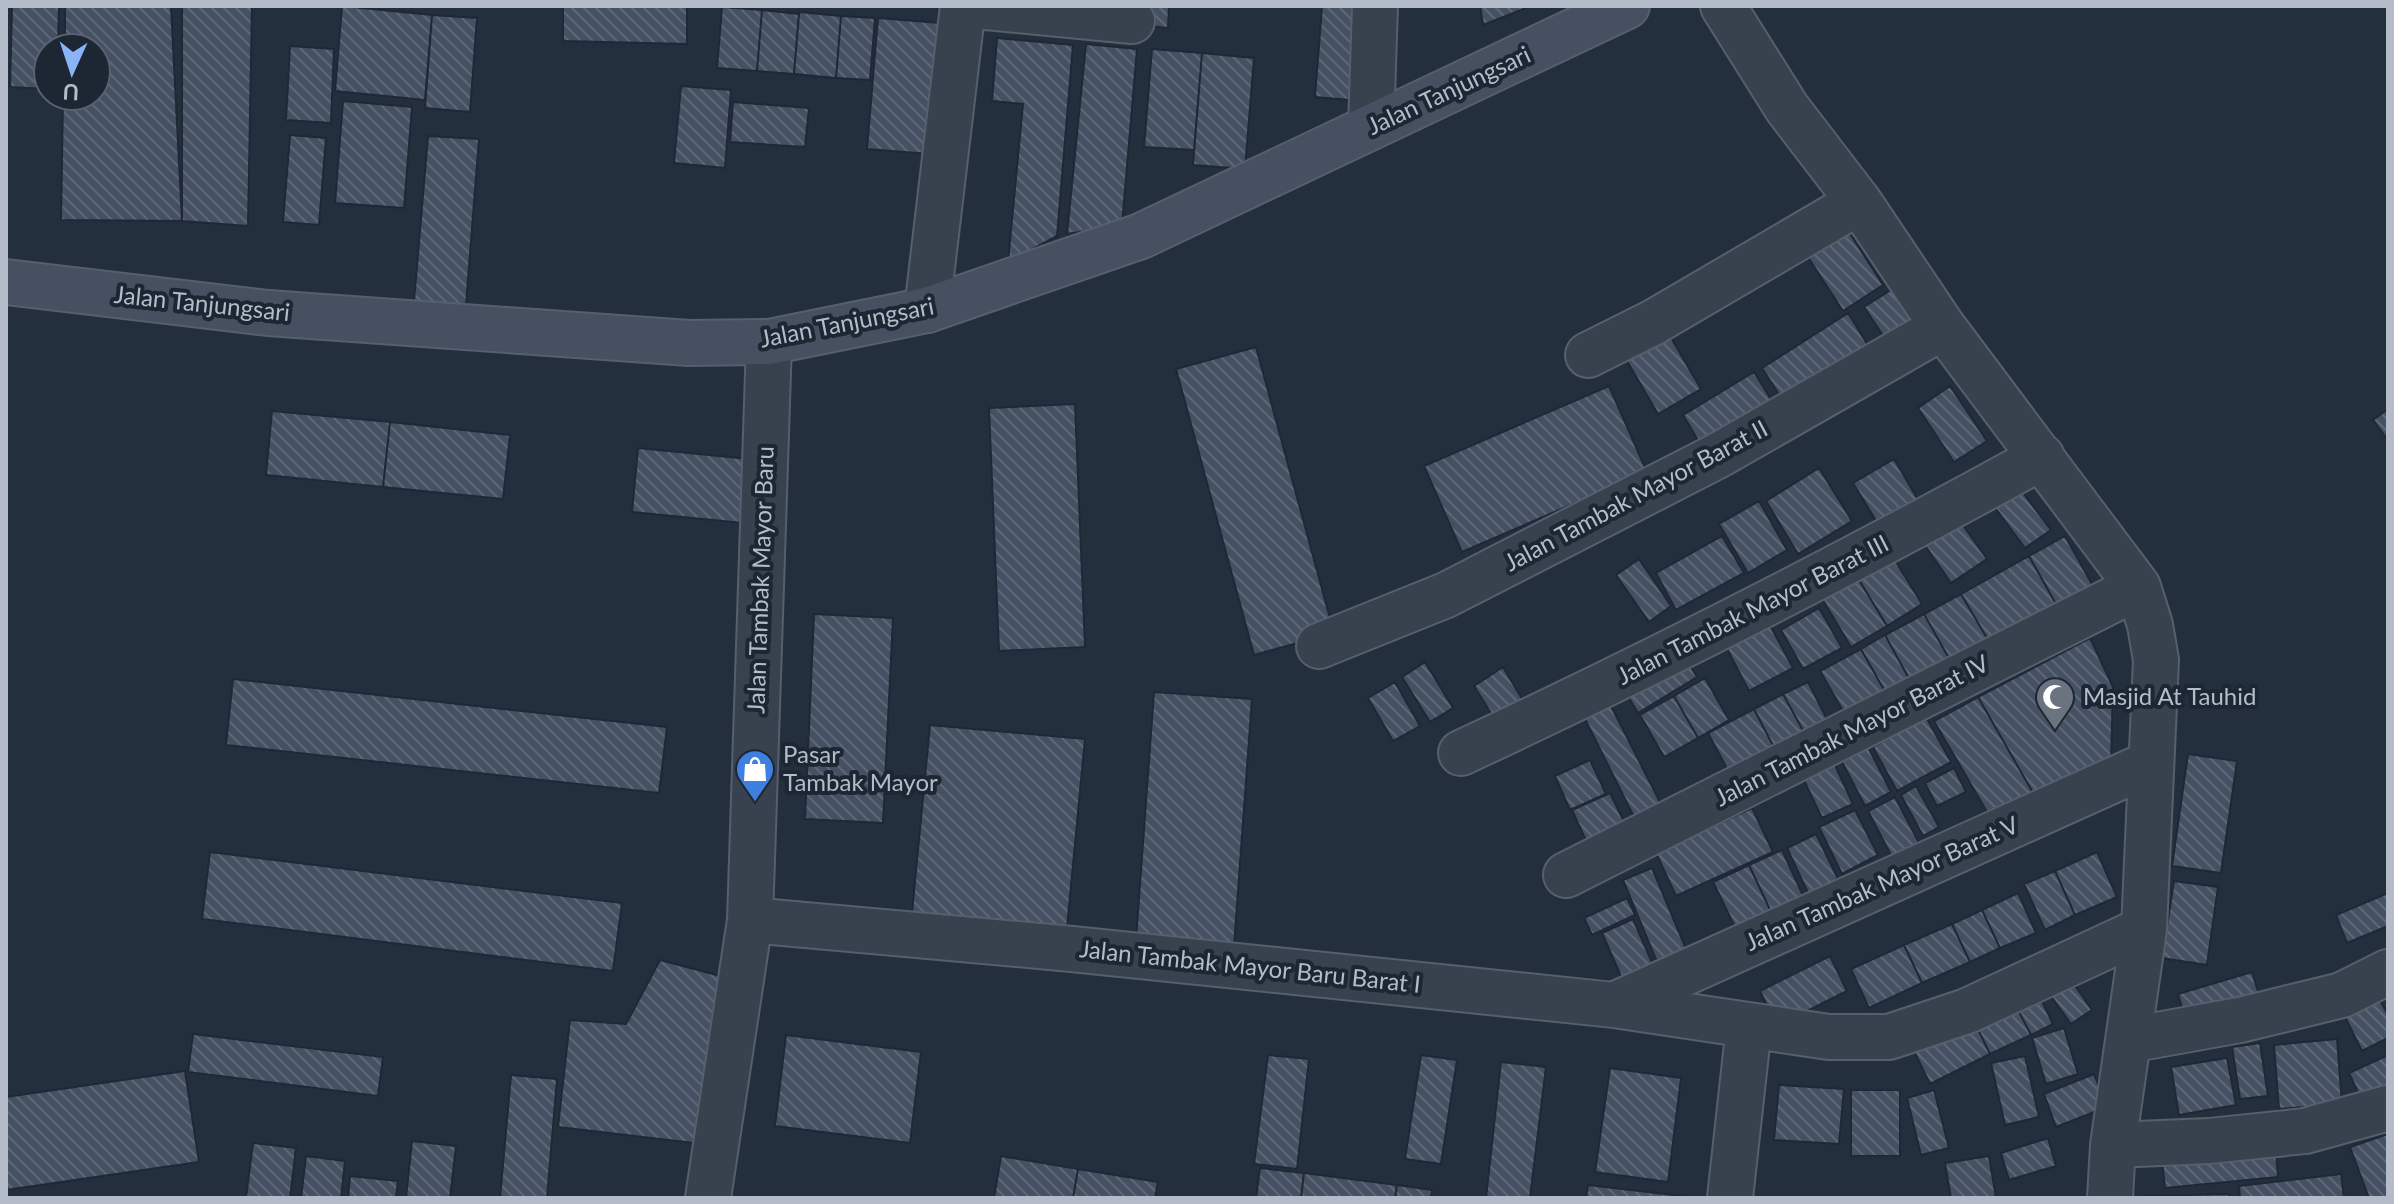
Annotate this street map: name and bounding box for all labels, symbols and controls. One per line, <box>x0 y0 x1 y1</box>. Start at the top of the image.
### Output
north arrow <box>32 32 112 112</box>
street label: Jalan Tanjungsari <box>1362 39 1535 140</box>
text: U <box>62 79 80 106</box>
street label: Jalan Tanjungsari <box>113 279 291 326</box>
street label: Jalan Tanjungsari <box>757 290 936 353</box>
street label: Jalan Tambak Mayor Barat II <box>1499 413 1772 577</box>
street label: Jalan Tambak Mayor Baru <box>740 446 779 714</box>
street label: Jalan Tambak Mayor Barat III <box>1612 527 1893 690</box>
street label: Jalan Tambak Mayor Barat IV <box>1709 647 1994 812</box>
mosque icon: Masjid At Tauhid <box>2034 676 2076 731</box>
place label: Masjid At Tauhid <box>2083 681 2256 710</box>
place label: Pasar Tambak Mayor <box>783 739 938 796</box>
shop icon: Pasar Tambak Mayor <box>734 748 776 803</box>
street label: Jalan Tambak Mayor Barat V <box>1740 809 2023 956</box>
street label: Jalan Tambak Mayor Baru Barat I <box>1078 933 1422 998</box>

